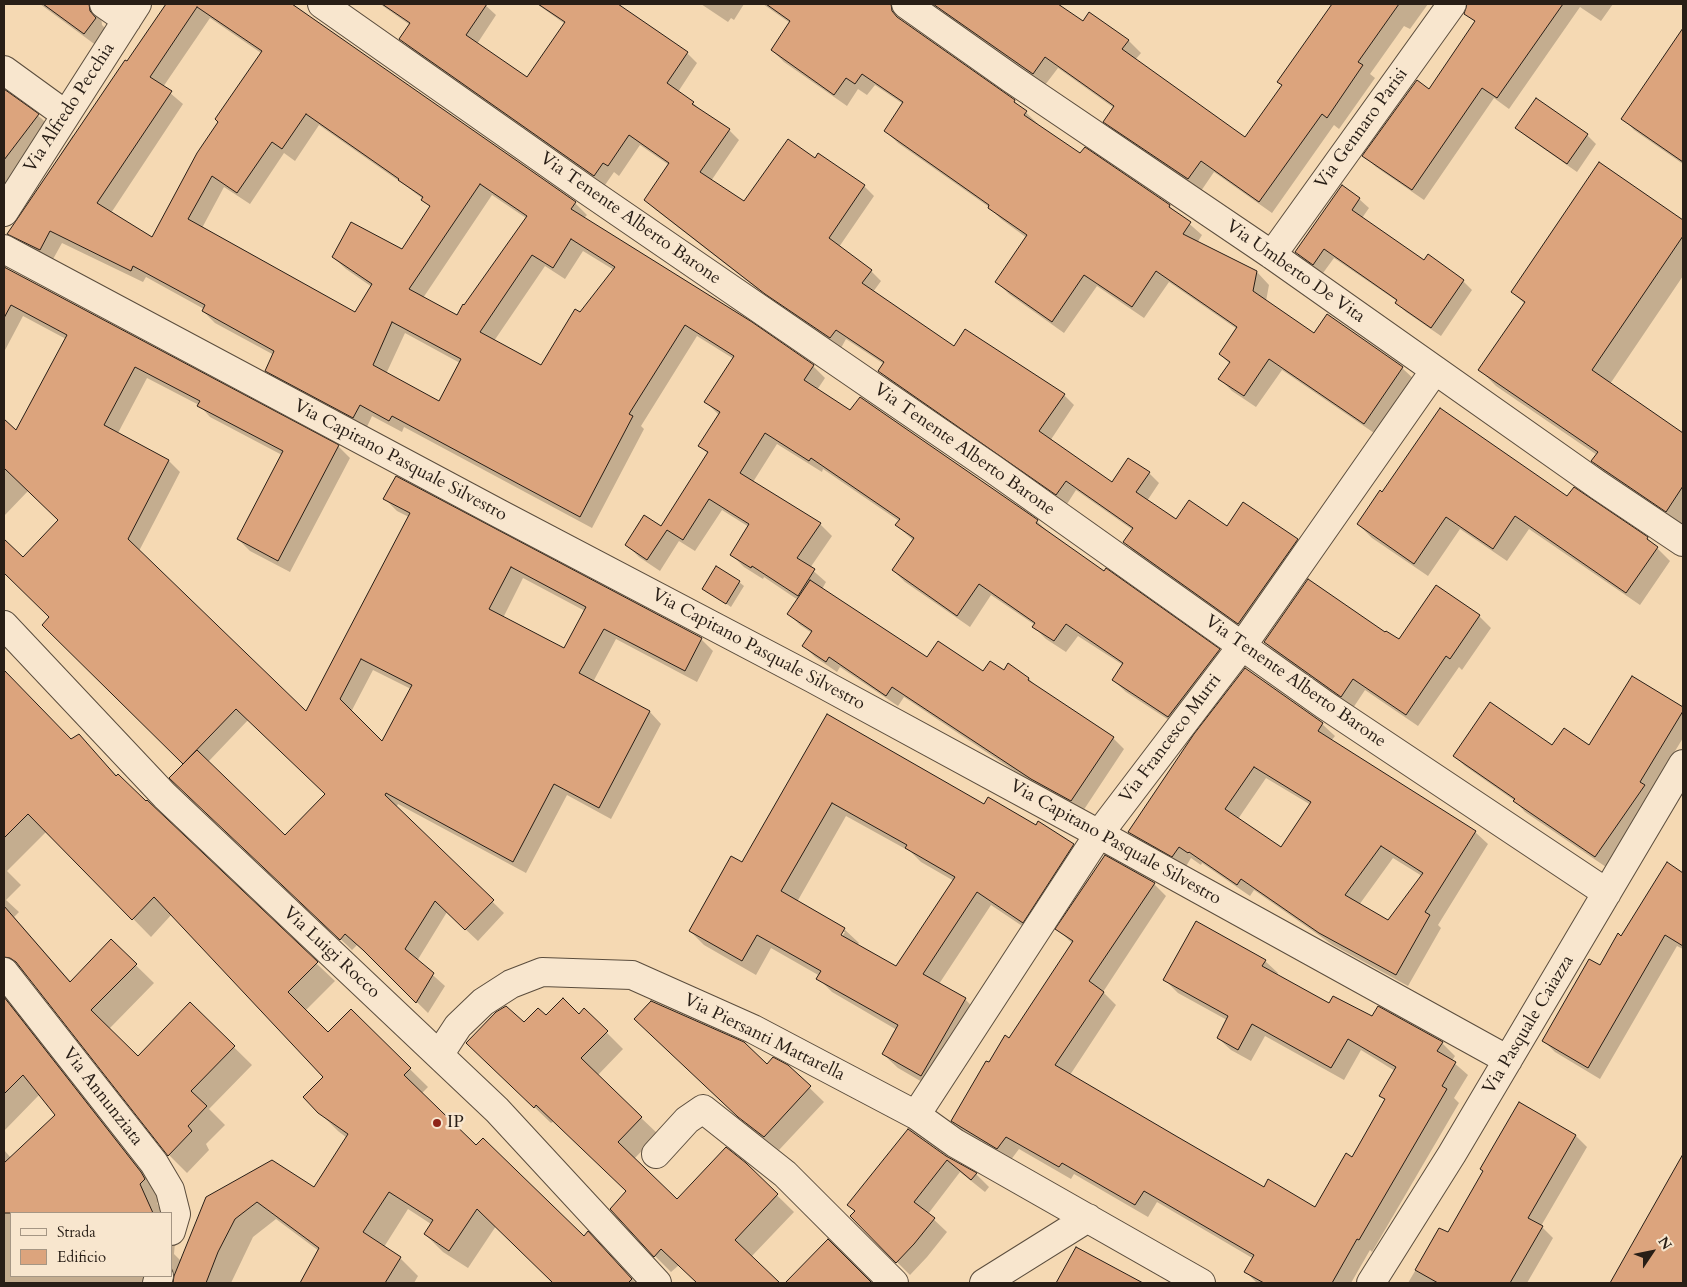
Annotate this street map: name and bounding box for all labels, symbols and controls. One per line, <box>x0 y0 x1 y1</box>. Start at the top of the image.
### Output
street label: Via Alfredo Pecchia <box>20 39 120 177</box>
street label: Via Gennaro Parisi <box>1311 64 1413 194</box>
street label: Via Tenente Alberto Barone <box>535 148 725 290</box>
street label: Via Umberto De Vita <box>1221 216 1369 328</box>
street label: Via Tenente Alberto Barone <box>869 379 1059 521</box>
street label: Via Capitano Pasquale Silvestro <box>290 395 510 527</box>
street label: Via Capitano Pasquale Silvestro <box>648 584 868 716</box>
street label: Via Tenente Alberto Barone <box>1200 611 1390 753</box>
street label: Via Francesco Murri <box>1115 670 1227 808</box>
street label: Via Capitano Pasquale Silvestro <box>1005 776 1225 910</box>
street label: Via Luigi Rocco <box>278 902 384 1004</box>
street label: Via Pasquale Caiazza <box>1479 952 1579 1098</box>
street label: Via Piersanti Mattarella <box>680 990 848 1086</box>
street label: Via Annunziata <box>57 1044 147 1150</box>
place label: IP <box>447 1112 464 1134</box>
marker: IP <box>431 1117 443 1129</box>
legend <box>10 1212 172 1277</box>
text: Strada <box>57 1222 96 1242</box>
north arrow <box>1627 1227 1677 1277</box>
text: N <box>1654 1233 1676 1254</box>
text: Edificio <box>57 1247 106 1267</box>

